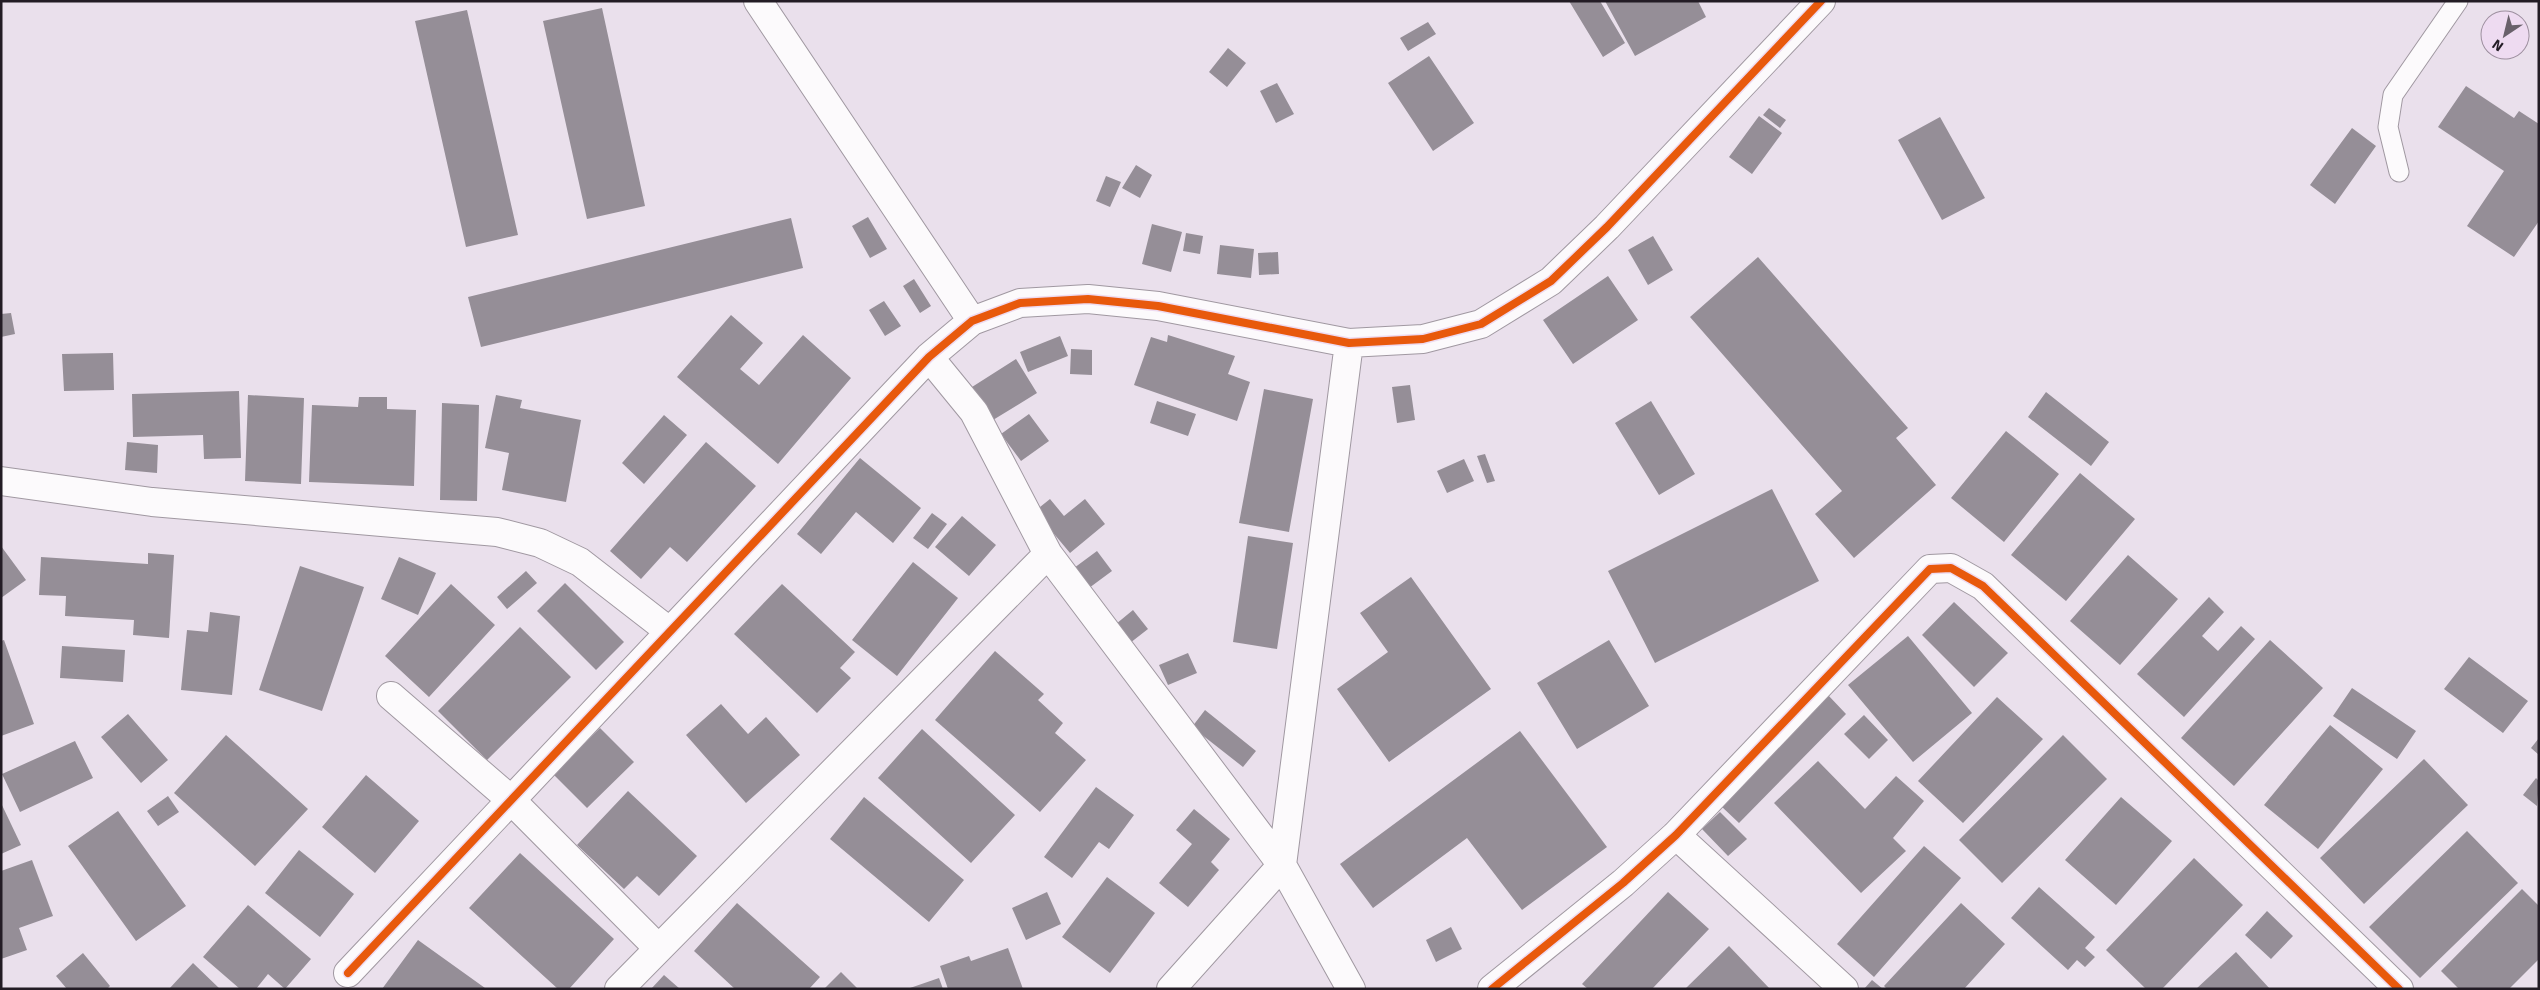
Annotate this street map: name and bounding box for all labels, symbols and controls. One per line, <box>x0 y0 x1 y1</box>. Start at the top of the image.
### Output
north arrow <box>2480 10 2530 60</box>
text: N <box>2489 35 2507 55</box>

